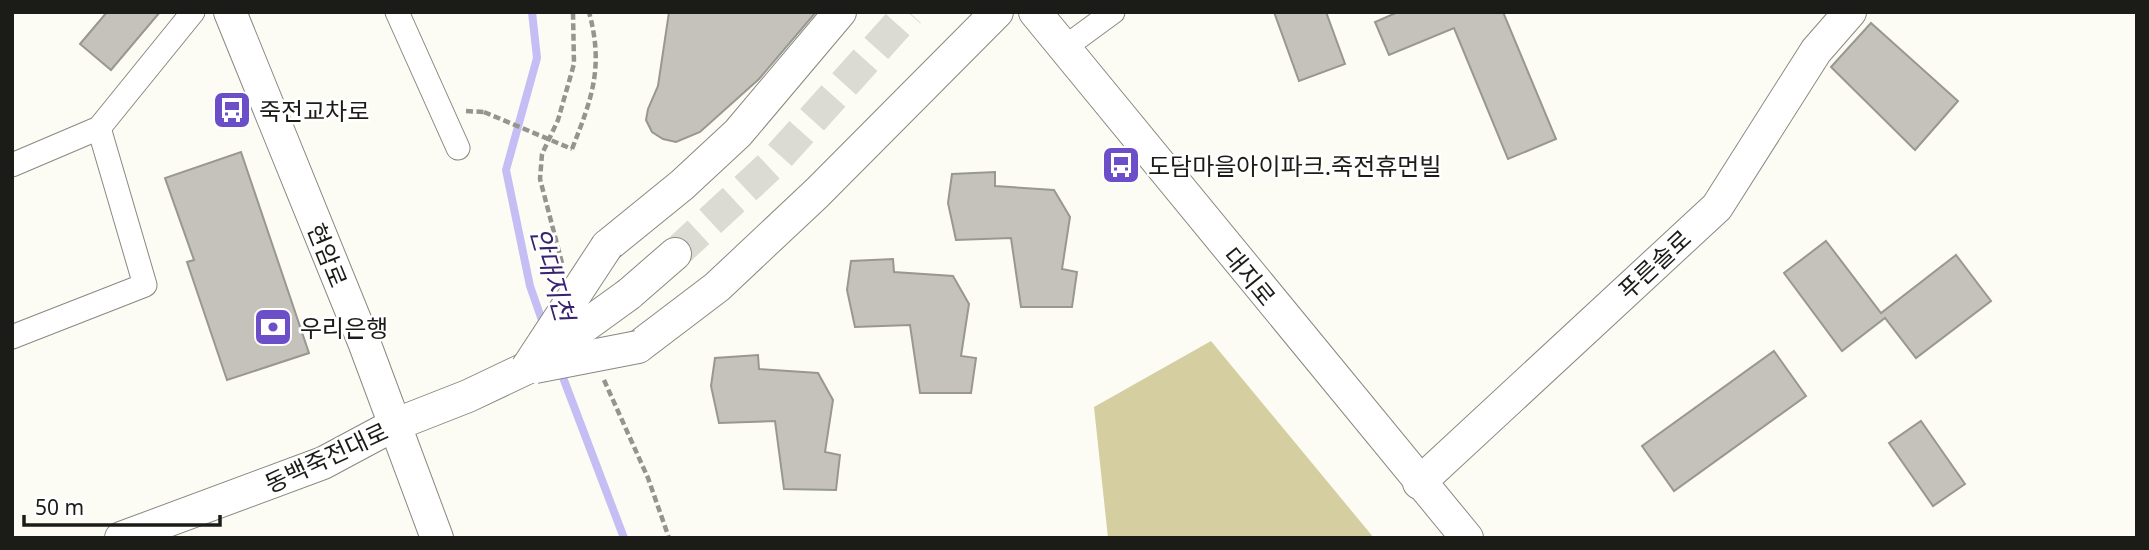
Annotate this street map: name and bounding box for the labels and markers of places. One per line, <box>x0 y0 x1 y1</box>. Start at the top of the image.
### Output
bus stop icon: 죽전교차로 <box>211 89 253 131</box>
place label: 죽전교차로 <box>259 94 369 127</box>
bus stop icon: 도담마을아이파크.죽전휴먼빌 <box>1100 144 1142 186</box>
place label: 도담마을아이파크.죽전휴먼빌 <box>1148 149 1441 182</box>
bank icon: 우리은행 <box>252 306 294 348</box>
place label: 우리은행 <box>300 311 388 344</box>

